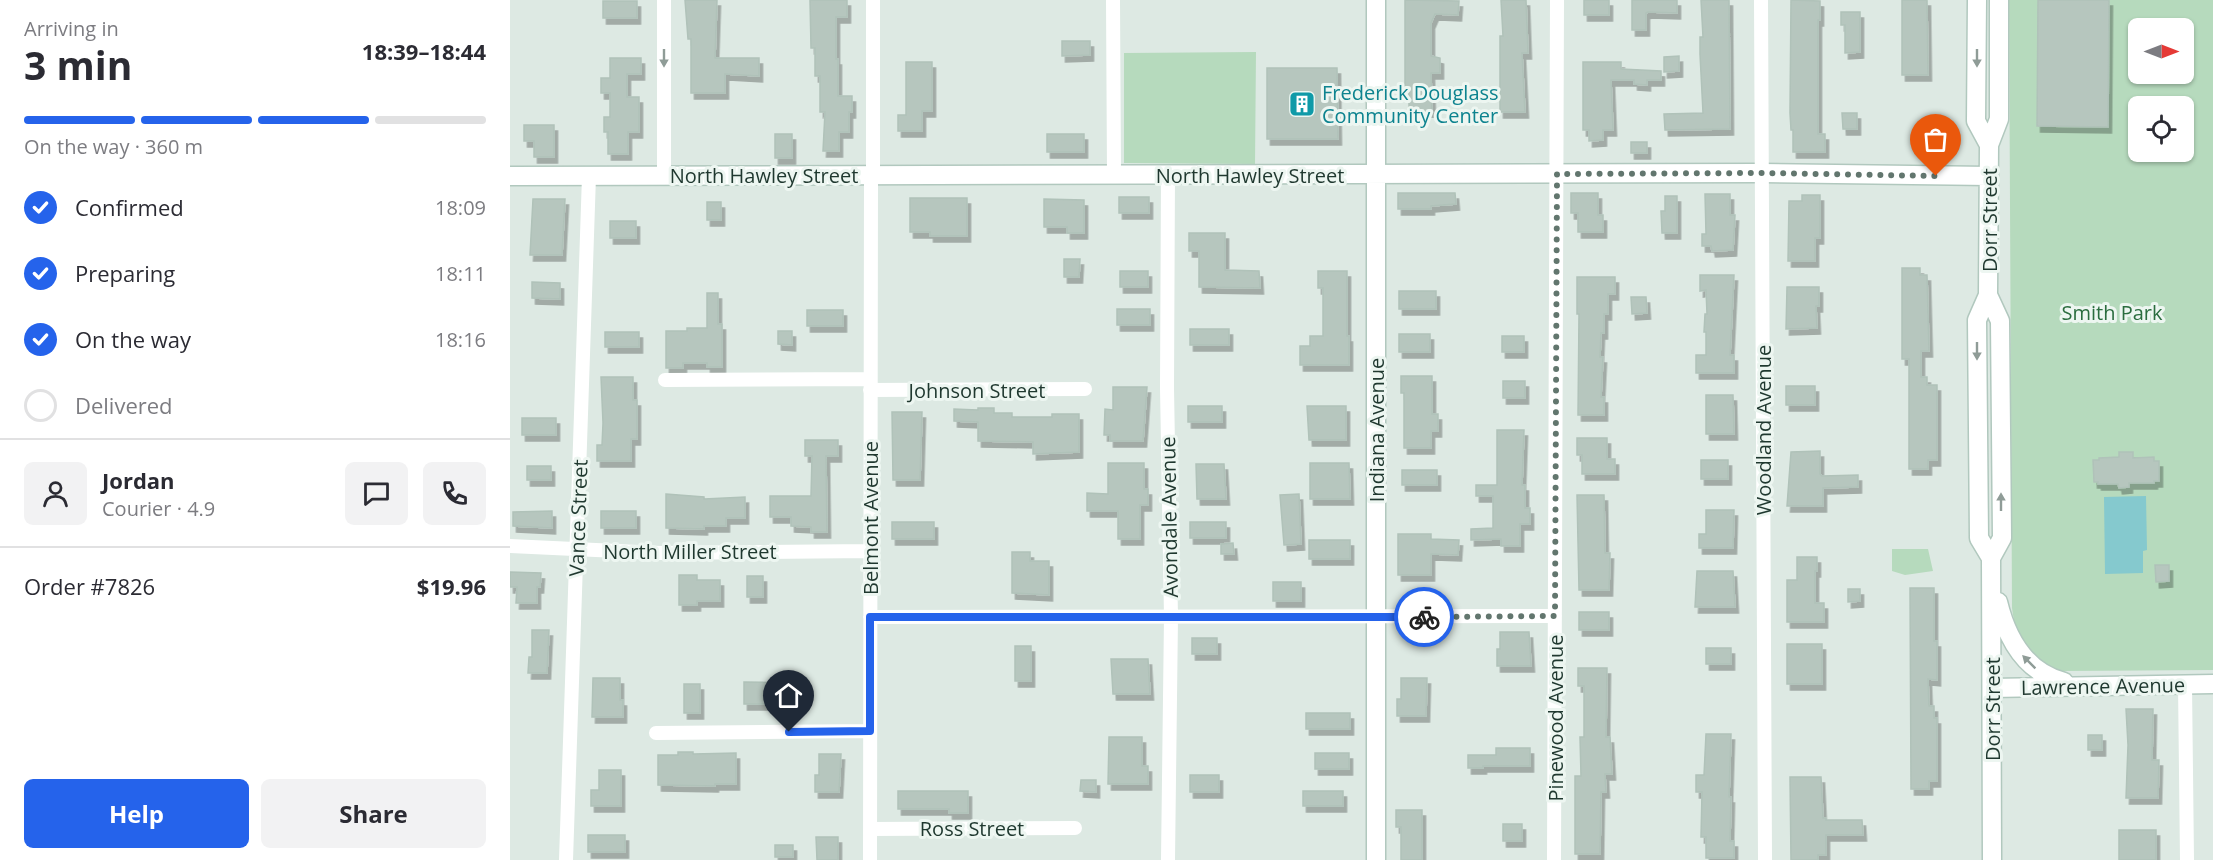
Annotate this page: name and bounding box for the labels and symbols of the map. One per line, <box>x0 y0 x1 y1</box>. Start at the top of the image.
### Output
north arrow <box>2128 18 2194 84</box>
one-way arrow <box>659 49 669 68</box>
one-way arrow <box>1972 49 1981 68</box>
place label: Frederick Douglass Community Center <box>1322 79 1499 129</box>
building icon: Frederick Douglass Community Center <box>1287 89 1317 119</box>
pin <box>1910 114 1961 176</box>
street label: North Hawley Street <box>670 162 858 189</box>
street label: North Hawley Street <box>1156 162 1344 189</box>
street label: Dorr Street <box>1976 168 2003 272</box>
park label: Smith Park <box>2062 299 2163 326</box>
one-way arrow <box>1972 341 1982 360</box>
street label: Woodland Avenue <box>1750 345 1777 515</box>
street label: Indiana Avenue <box>1363 358 1390 502</box>
street label: Johnson Street <box>907 377 1045 404</box>
street label: Avondale Avenue <box>1154 436 1184 598</box>
street label: Belmont Avenue <box>857 441 884 595</box>
street label: Vance Street <box>562 459 594 577</box>
one-way arrow <box>1996 493 2006 512</box>
street label: North Miller Street <box>603 538 777 565</box>
courier <box>1394 587 1454 647</box>
street label: Pinewood Avenue <box>1542 634 1569 802</box>
one-way arrow <box>2022 656 2036 670</box>
street label: Dorr Street <box>1979 657 2006 761</box>
pin <box>763 670 814 732</box>
street label: Lawrence Avenue <box>2021 671 2185 701</box>
street label: Ross Street <box>920 815 1024 842</box>

